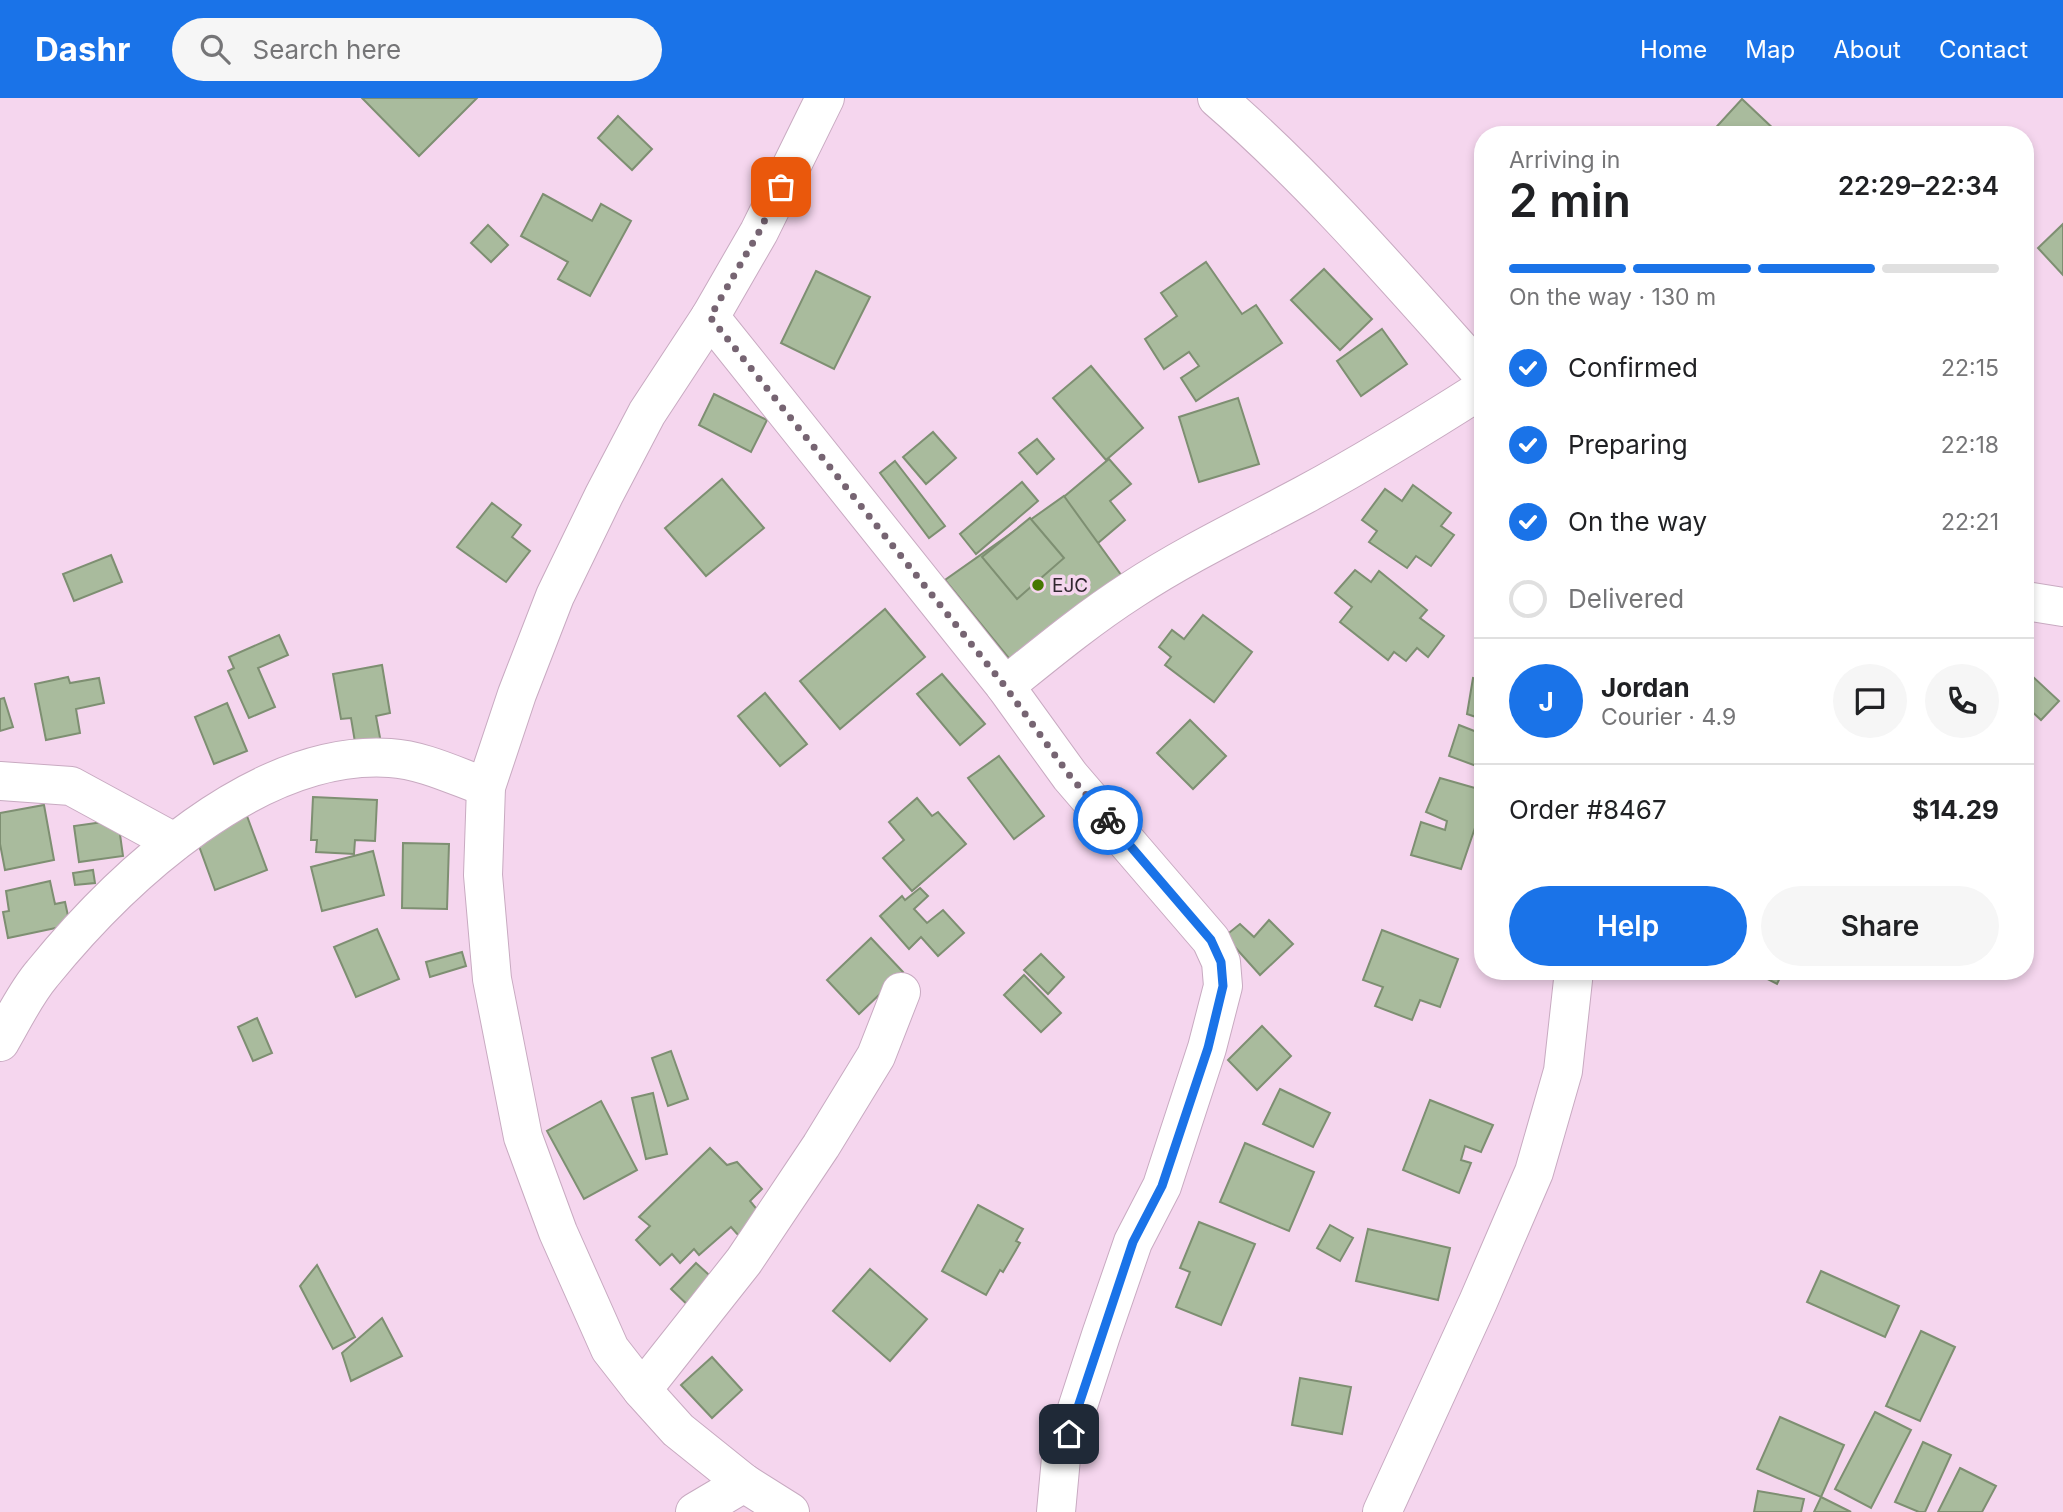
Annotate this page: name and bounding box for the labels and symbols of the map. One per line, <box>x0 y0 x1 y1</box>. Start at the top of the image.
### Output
pin <box>751 157 811 217</box>
place label: EJC <box>1052 574 1088 597</box>
marker: EJC <box>1030 577 1046 593</box>
courier <box>1073 785 1143 855</box>
pin <box>1039 1404 1099 1464</box>

